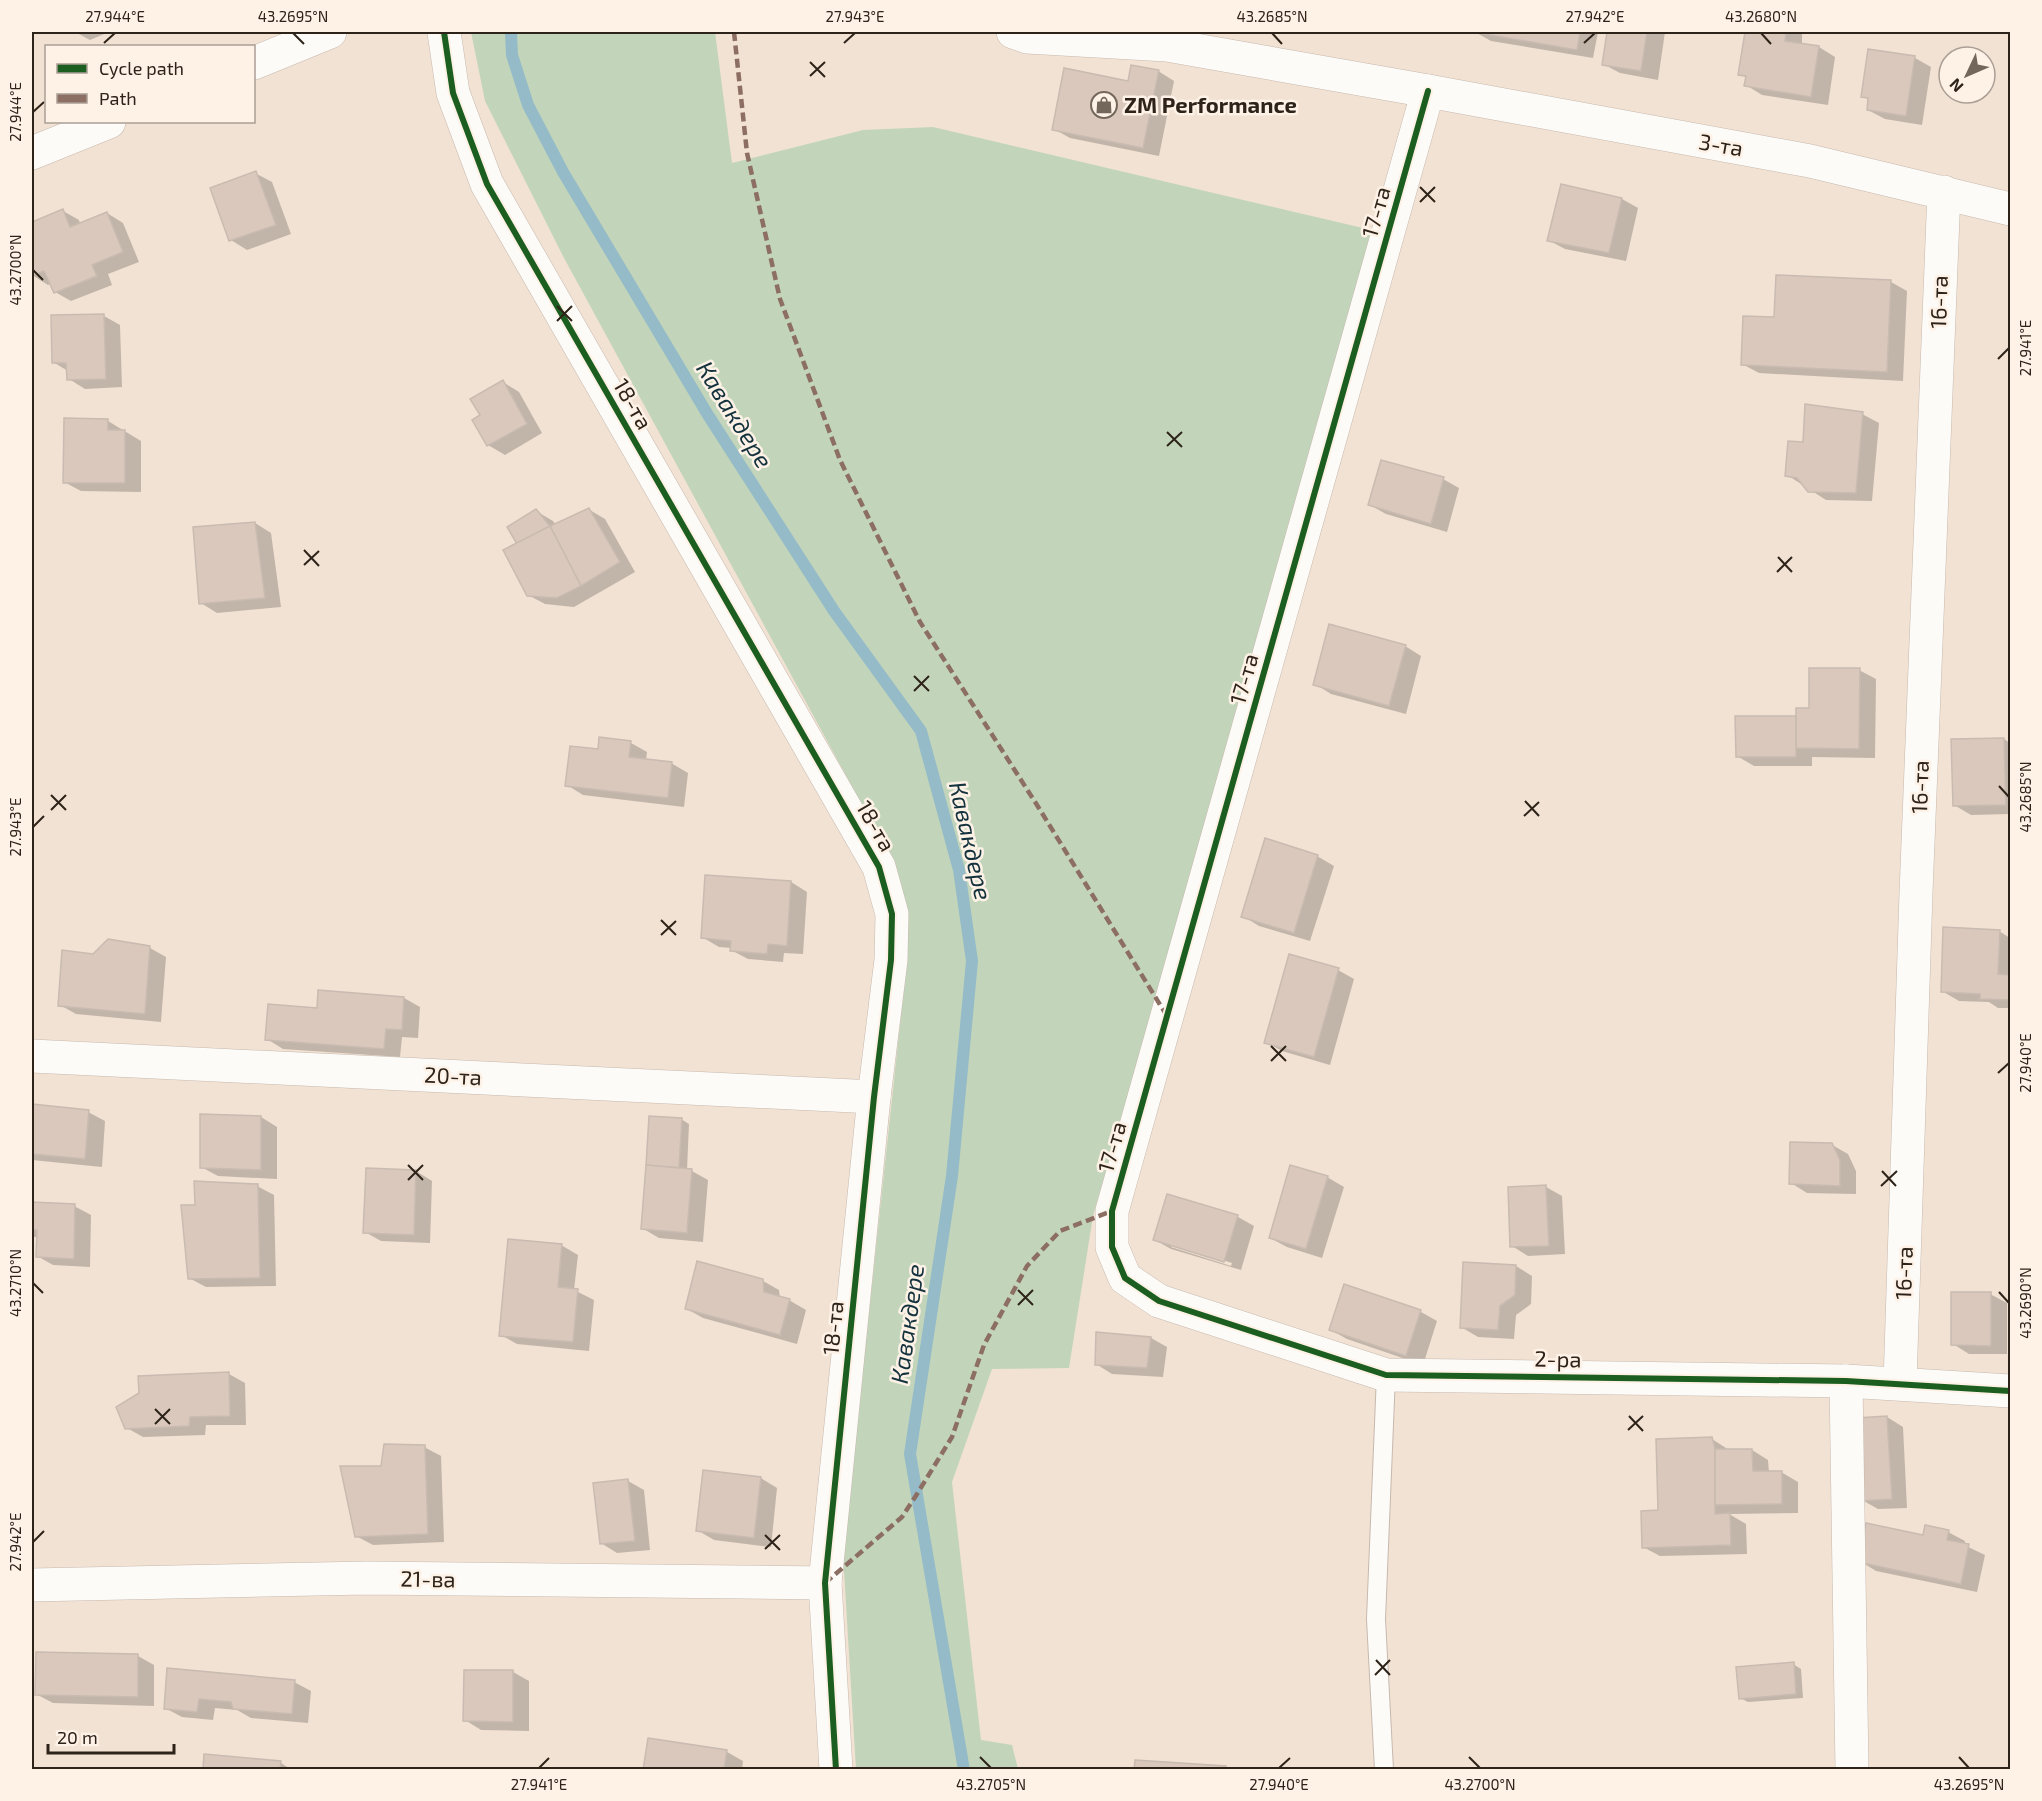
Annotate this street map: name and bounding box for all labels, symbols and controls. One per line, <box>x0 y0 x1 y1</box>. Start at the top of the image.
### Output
text: 27.944°E <box>85 7 145 25</box>
text: 43.2695°N <box>258 7 328 25</box>
text: 27.943°E <box>826 7 884 25</box>
text: 43.2685°N <box>1236 7 1308 25</box>
text: 27.942°E <box>1566 7 1624 25</box>
text: 43.2680°N <box>1725 7 1797 25</box>
legend <box>45 45 255 123</box>
north arrow <box>1937 45 1997 105</box>
text: Cycle path <box>99 57 184 79</box>
text: N <box>1945 75 1967 97</box>
text: 27.944°E <box>6 82 24 142</box>
text: Path <box>99 87 137 109</box>
shop icon: ZM Performance <box>1089 90 1119 120</box>
place label: ZM Performance <box>1124 91 1297 117</box>
street label: 3-та <box>1697 127 1745 161</box>
street label: 17-та <box>1355 183 1395 240</box>
text: 43.2700°N <box>6 234 24 306</box>
street label: 16-та <box>1924 275 1952 329</box>
text: 27.941°E <box>2016 320 2034 376</box>
water label: Кавакдере <box>691 355 780 473</box>
street label: 18-та <box>609 374 659 433</box>
street label: 17-та <box>1223 650 1263 707</box>
street label: 16-та <box>1905 760 1933 814</box>
text: 43.2685°N <box>2016 761 2034 833</box>
water label: Кавакдере <box>944 779 999 903</box>
street label: 18-та <box>852 796 902 855</box>
text: 27.943°E <box>6 798 24 856</box>
text: 27.940°E <box>2016 1033 2034 1093</box>
street label: 20-та <box>424 1061 482 1089</box>
street label: 17-та <box>1091 1118 1131 1175</box>
street label: 16-та <box>1889 1246 1917 1300</box>
text: 43.2710°N <box>6 1249 24 1317</box>
water label: Кавакдере <box>884 1262 929 1386</box>
text: 43.2690°N <box>2016 1267 2034 1339</box>
street label: 18-та <box>816 1300 848 1356</box>
street label: 2-ра <box>1534 1345 1582 1371</box>
text: 27.942°E <box>6 1513 24 1571</box>
street label: 21-ва <box>400 1565 456 1591</box>
scale bar <box>48 1717 174 1755</box>
text: 20 m <box>57 1726 98 1748</box>
text: 27.941°E <box>511 1775 567 1793</box>
text: 43.2705°N <box>956 1775 1026 1793</box>
text: 27.940°E <box>1249 1775 1309 1793</box>
text: 43.2700°N <box>1444 1775 1516 1793</box>
text: 43.2695°N <box>1934 1775 2004 1793</box>

